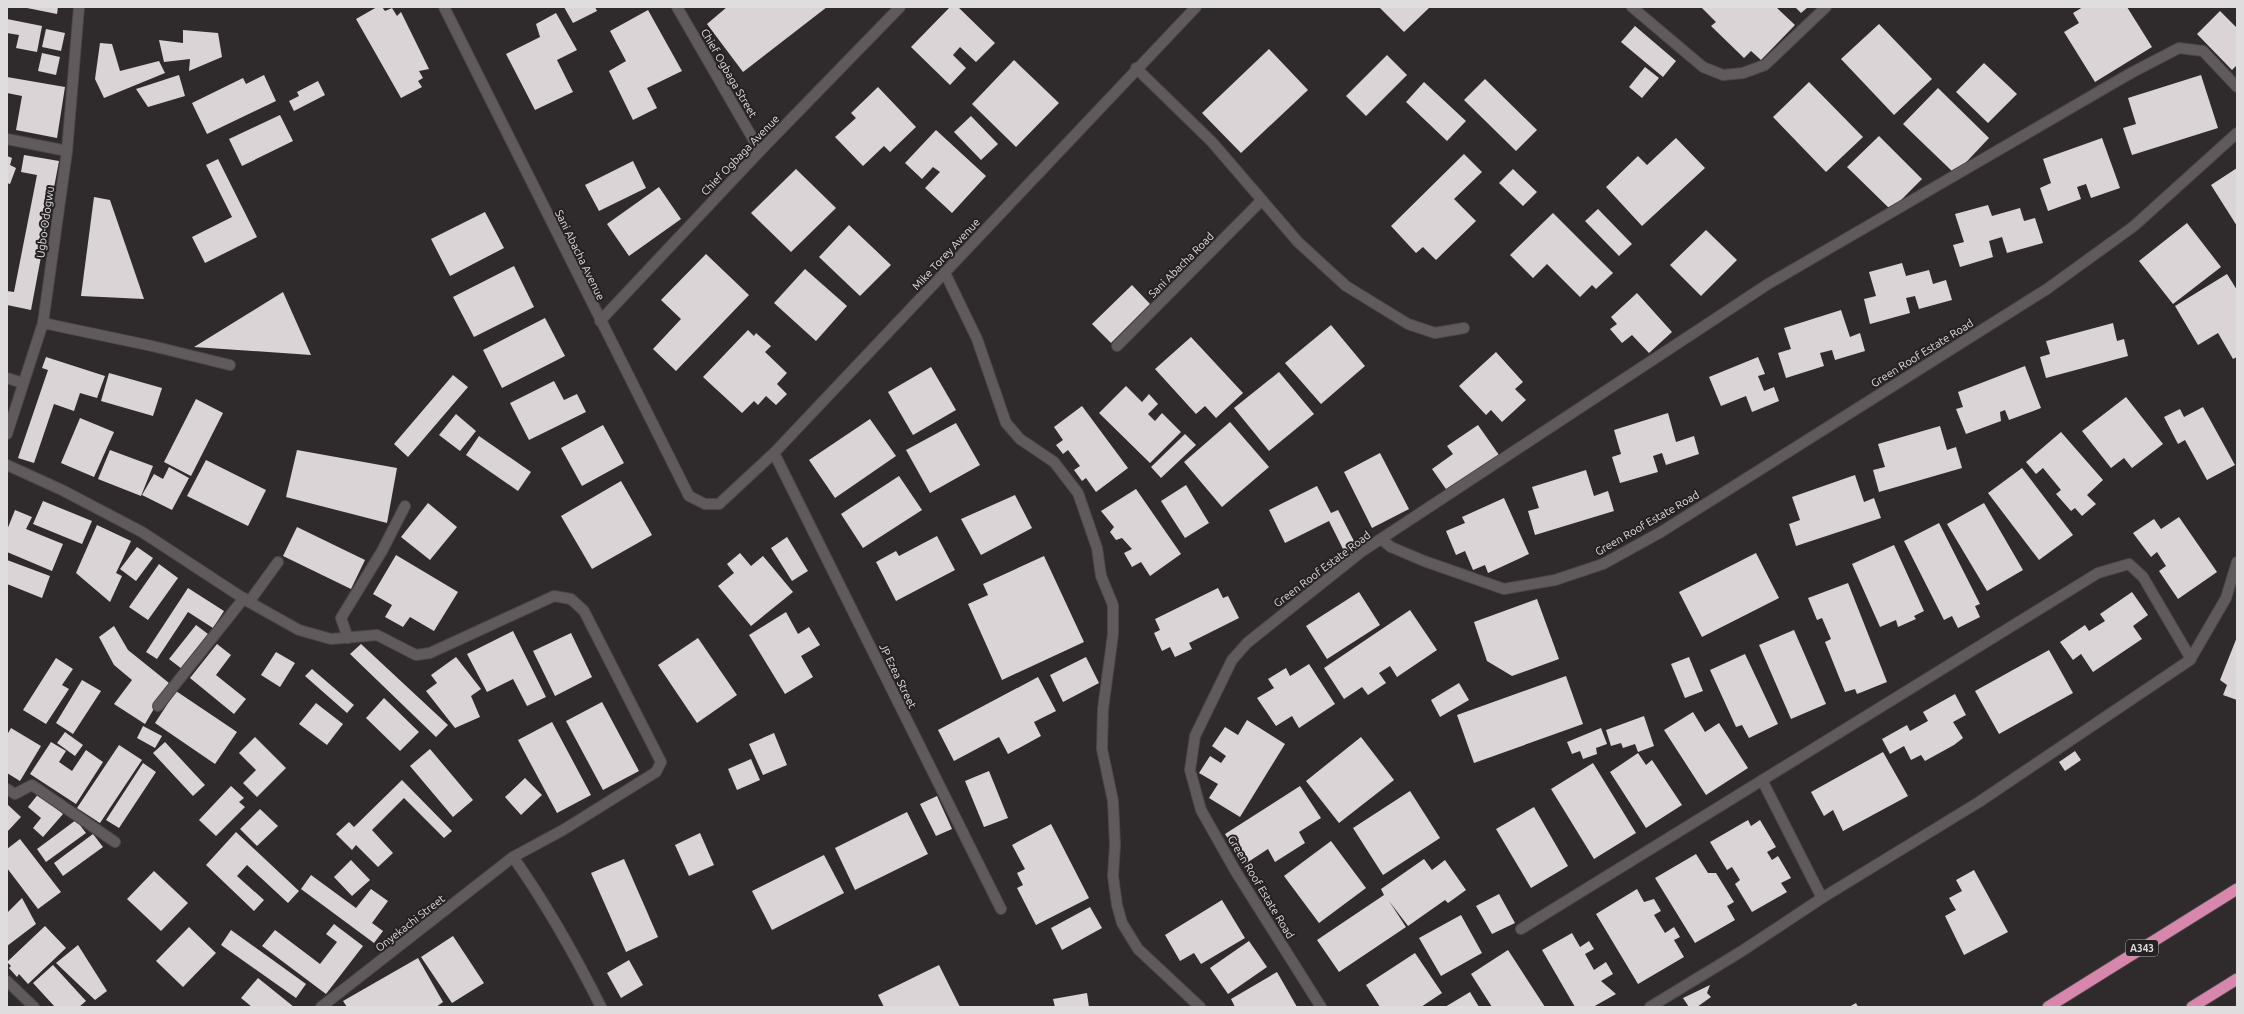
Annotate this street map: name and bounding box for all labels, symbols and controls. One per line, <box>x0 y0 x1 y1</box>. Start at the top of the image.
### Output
street label: Chief Ogbaga Street <box>699 26 760 120</box>
street label: Chief Ogbaga Avenue <box>699 112 781 198</box>
street label: Ugbo-Odogwu <box>34 185 56 259</box>
street label: Sani Abacha Avenue <box>553 208 607 302</box>
street label: Mike Torey Avenue <box>910 216 982 292</box>
street label: Sani Abacha Road <box>1146 230 1216 300</box>
street label: Green Roof Estate Road <box>1869 317 1975 389</box>
street label: Green Roof Estate Road <box>1593 488 1701 558</box>
street label: Green Roof Estate Road <box>1271 529 1373 609</box>
street label: JP Ezea Street <box>877 642 919 711</box>
street label: Green Roof Estate Road <box>1225 833 1297 941</box>
street label: Onyekachi Street <box>373 892 448 954</box>
road number: A343 <box>2126 940 2158 956</box>

